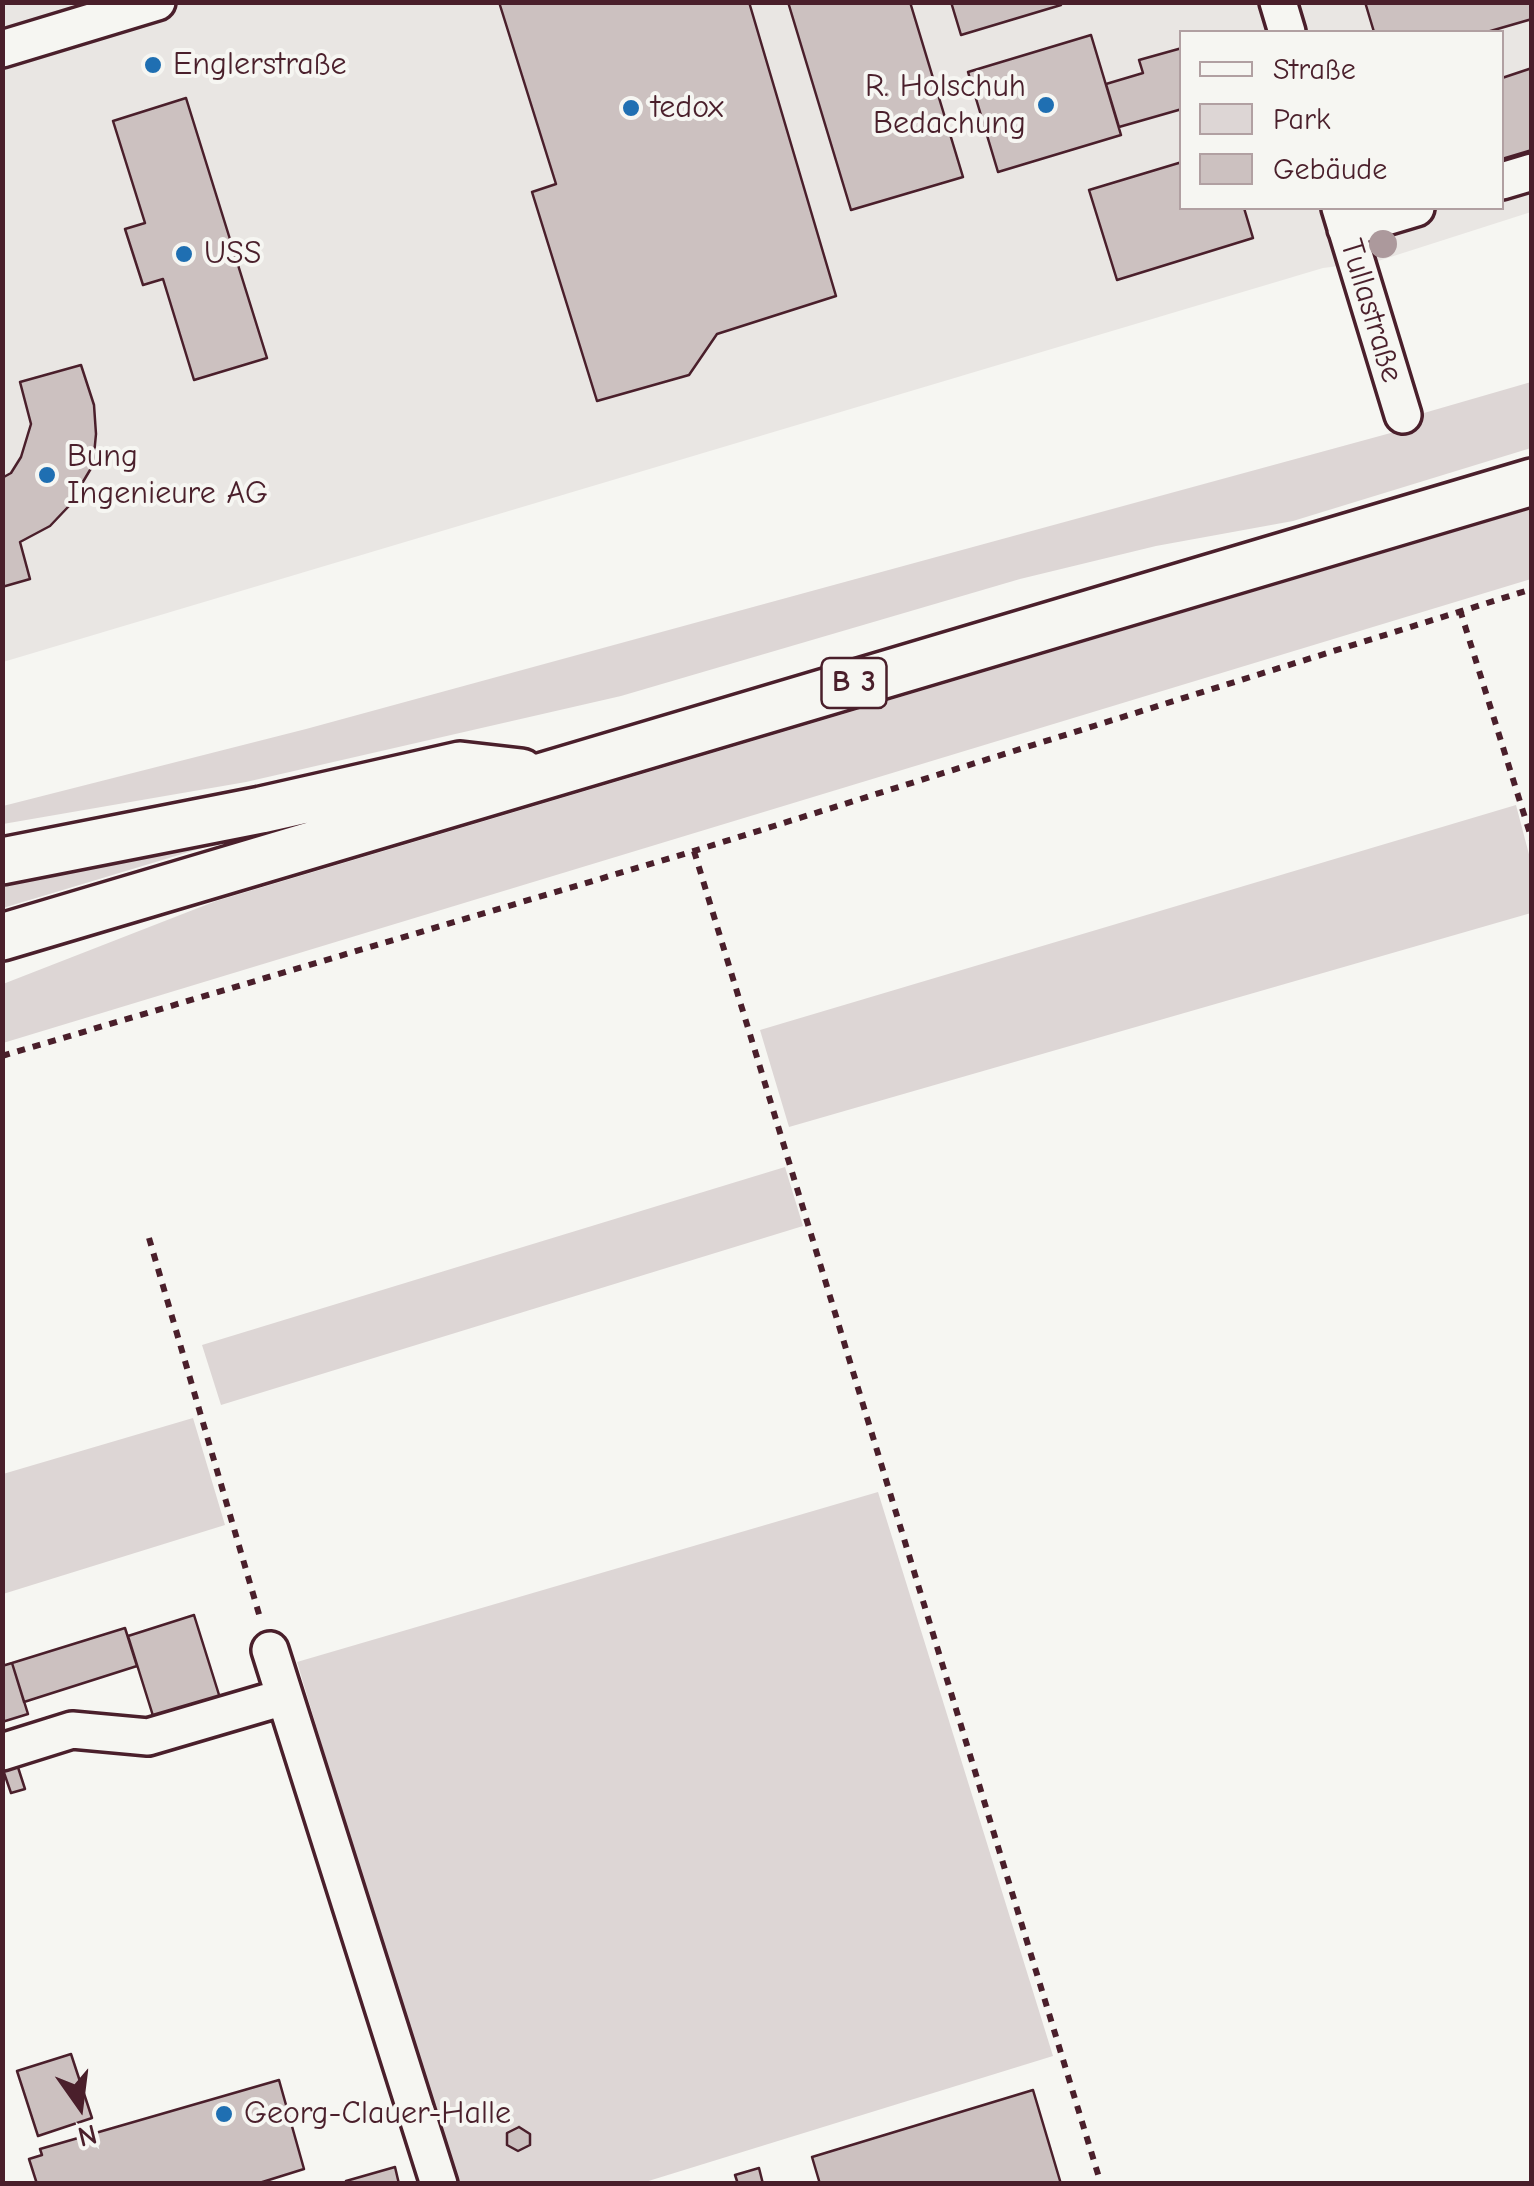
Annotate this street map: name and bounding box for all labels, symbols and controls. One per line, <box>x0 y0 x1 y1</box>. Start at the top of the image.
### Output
legend <box>1179 30 1504 210</box>
place label: Englerstraße <box>173 46 347 84</box>
text: Straße <box>1273 52 1356 87</box>
marker: Englerstraße <box>142 54 164 76</box>
place label: R. Holschuh Bedachung <box>865 68 1026 143</box>
place label: tedox <box>651 89 723 127</box>
marker: R. Holschuh Bedachung <box>1035 94 1057 116</box>
marker: tedox <box>620 97 642 119</box>
text: Park <box>1273 102 1330 137</box>
text: Gebäude <box>1273 152 1387 187</box>
place label: USS <box>204 235 261 273</box>
street label: Tullastraße <box>1331 235 1411 387</box>
marker: USS <box>173 243 195 265</box>
place label: Bung Ingenieure AG <box>67 438 268 513</box>
marker: Bung Ingenieure AG <box>36 464 58 486</box>
road number: B 3 <box>822 658 886 708</box>
north arrow <box>30 2056 130 2156</box>
place label: Georg-Clauer-Halle <box>244 2095 511 2133</box>
marker: Georg-Clauer-Halle <box>213 2103 235 2125</box>
text: N <box>75 2117 100 2153</box>

